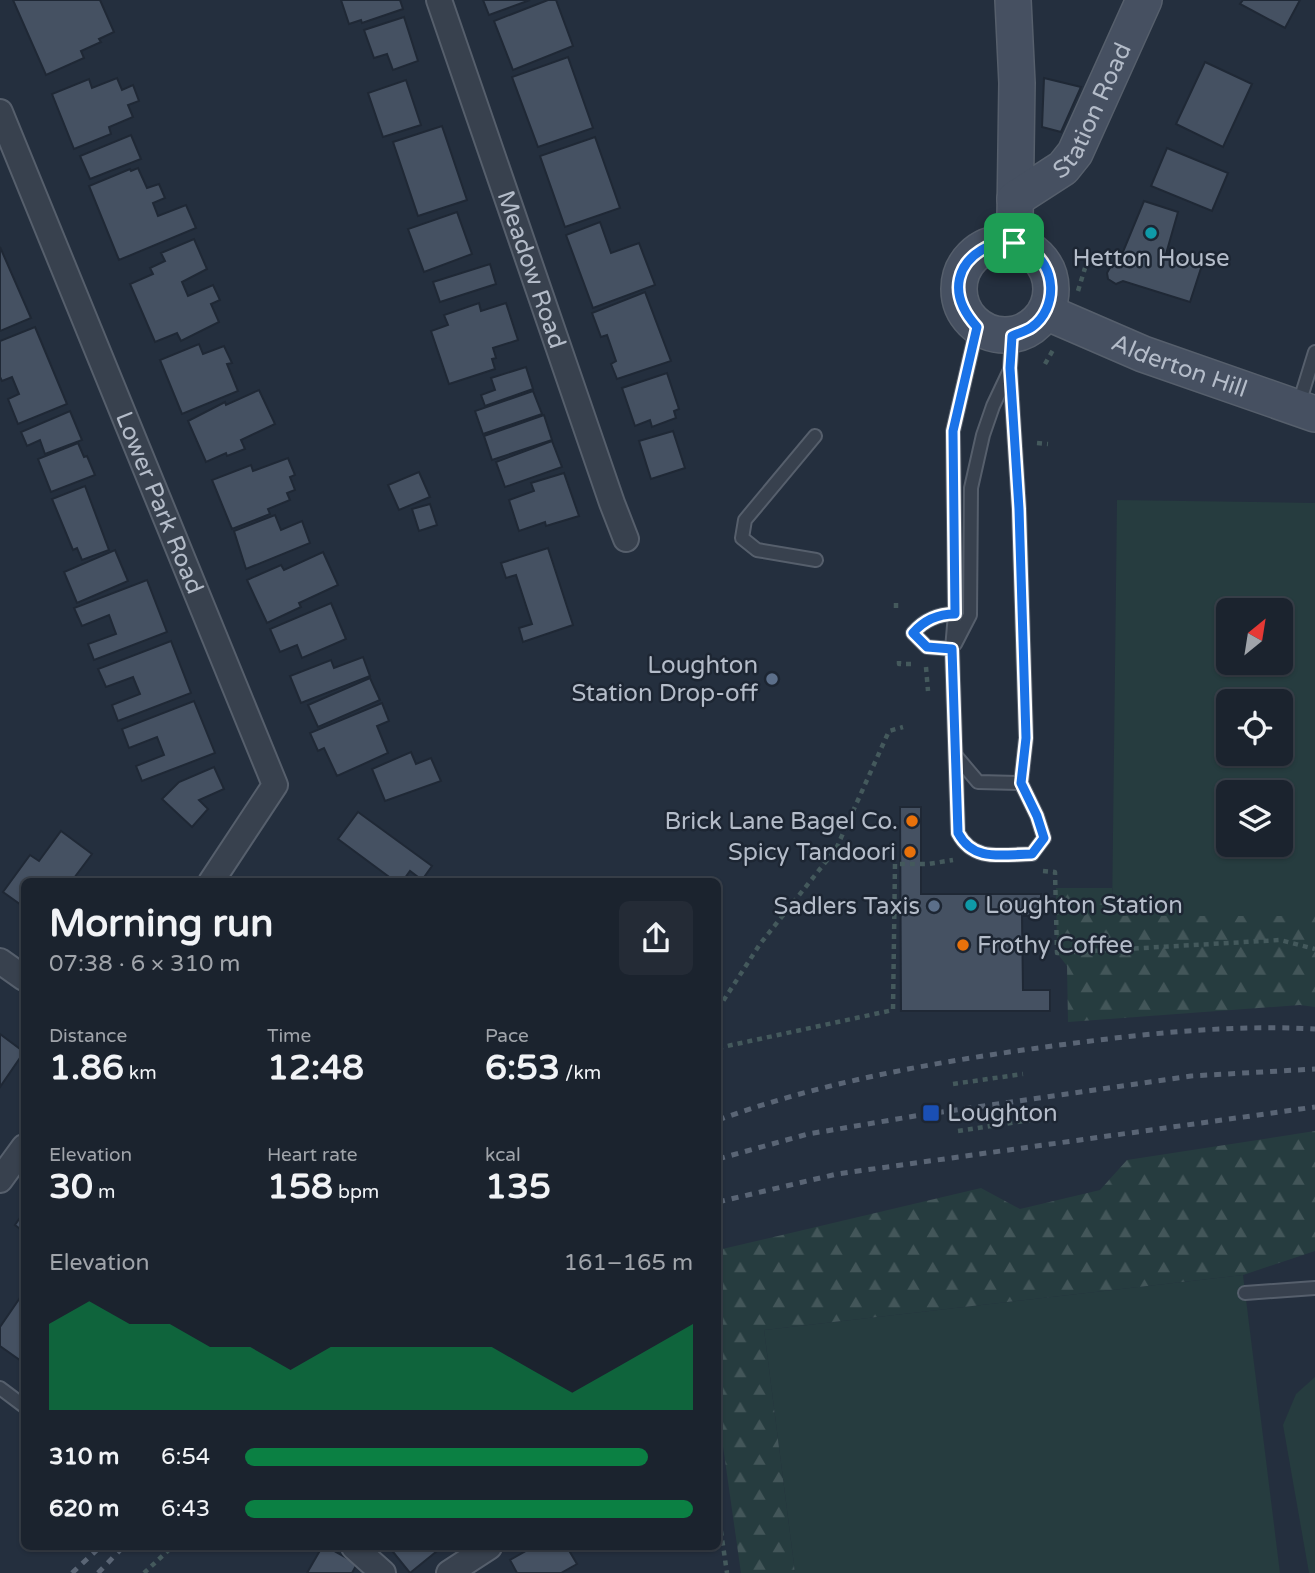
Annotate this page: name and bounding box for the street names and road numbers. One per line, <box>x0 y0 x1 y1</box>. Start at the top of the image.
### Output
street label: Station Road <box>1048 38 1137 185</box>
street label: Meadow Road <box>491 187 572 352</box>
street label: Alderton Hill <box>1107 328 1251 404</box>
street label: Lower Park Road <box>109 407 210 598</box>

